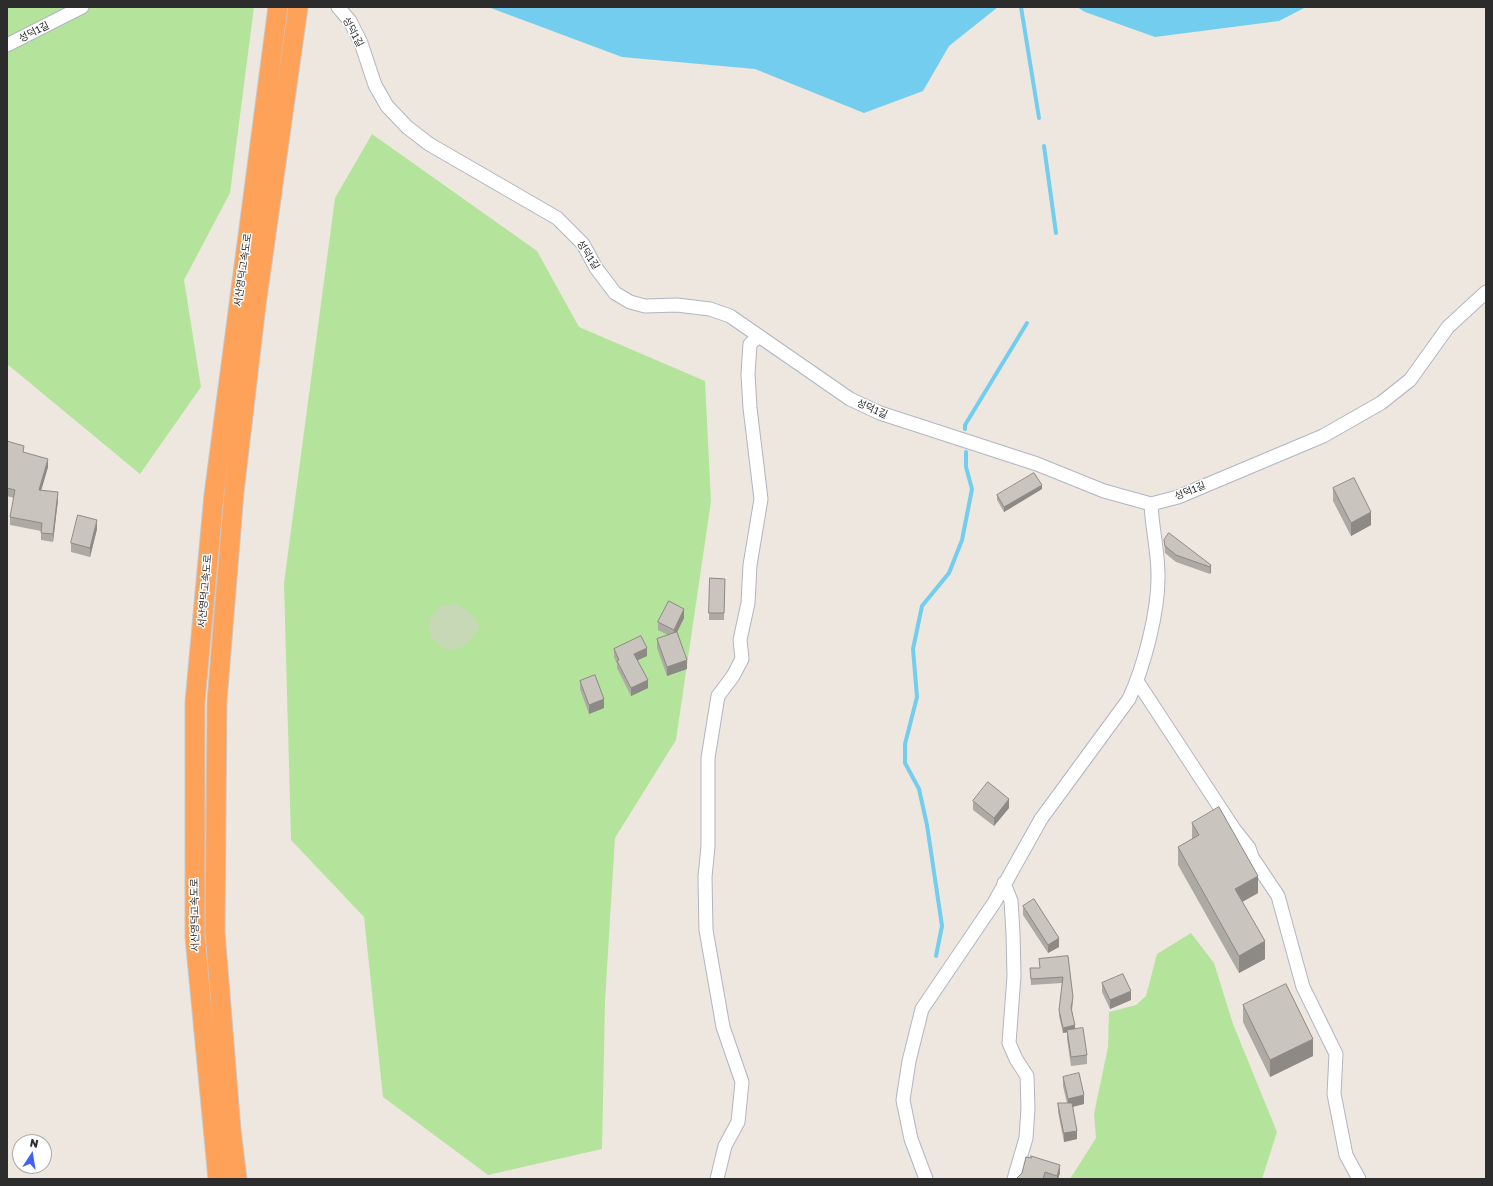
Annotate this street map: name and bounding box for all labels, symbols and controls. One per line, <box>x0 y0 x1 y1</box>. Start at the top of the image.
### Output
street label: 성덕1길 <box>340 15 366 49</box>
street label: 성덕1길 <box>17 19 51 45</box>
street label: 서산영덕고속도로 <box>232 233 254 307</box>
street label: 성덕1길 <box>574 238 602 272</box>
street label: 성덕1길 <box>855 397 889 421</box>
street label: 성덕1길 <box>1173 479 1207 503</box>
street label: 서산영덕고속도로 <box>196 554 214 628</box>
street label: 서산영덕고속도로 <box>188 878 202 952</box>
north arrow <box>12 1134 52 1174</box>
text: N <box>29 1136 40 1150</box>

